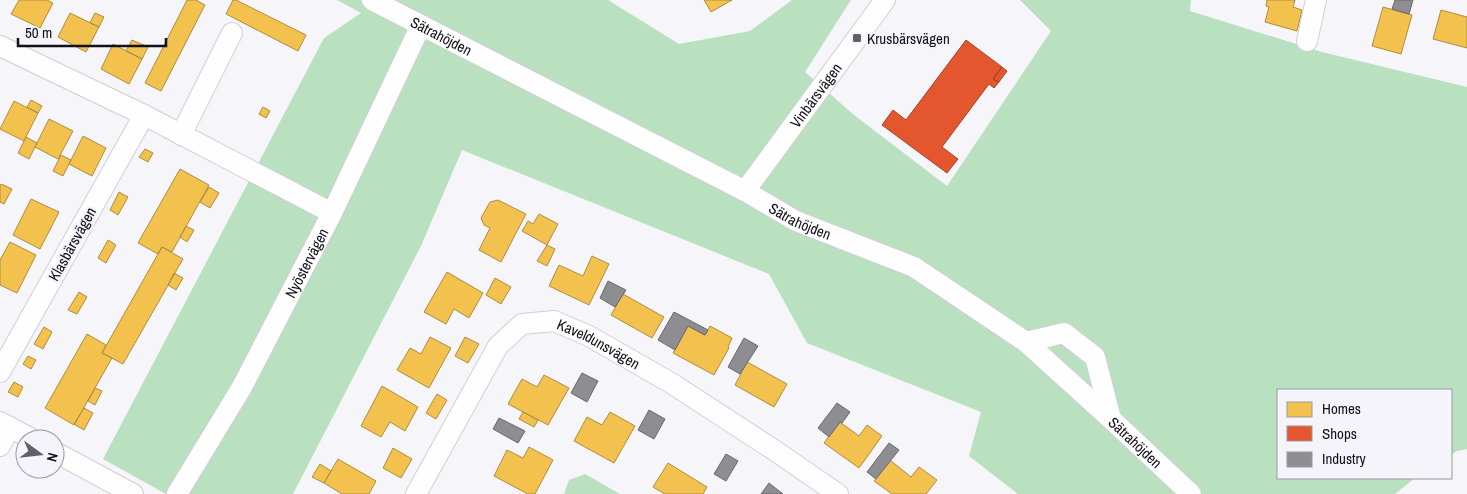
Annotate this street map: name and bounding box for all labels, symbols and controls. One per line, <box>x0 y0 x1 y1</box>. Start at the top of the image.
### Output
street label: Sätrahöjden <box>407 11 476 60</box>
scale bar <box>18 15 165 47</box>
text: 50 m <box>25 22 52 43</box>
place label: Krusbärsvägen <box>867 28 950 49</box>
marker: Krusbärsvägen <box>851 32 863 44</box>
street label: Vinbärsvägen <box>784 58 846 132</box>
street label: Sätrahöjden <box>765 197 834 244</box>
street label: Klasbärsvägen <box>43 203 101 285</box>
street label: Nyöstervägen <box>279 224 333 301</box>
street label: Kaveldunsvägen <box>554 313 644 374</box>
legend <box>1277 389 1452 479</box>
text: Homes <box>1322 398 1361 419</box>
street label: Sätrahöjden <box>1104 412 1167 472</box>
text: Shops <box>1322 423 1357 444</box>
north arrow <box>15 429 65 479</box>
text: Industry <box>1322 448 1367 469</box>
text: N <box>43 451 62 464</box>

